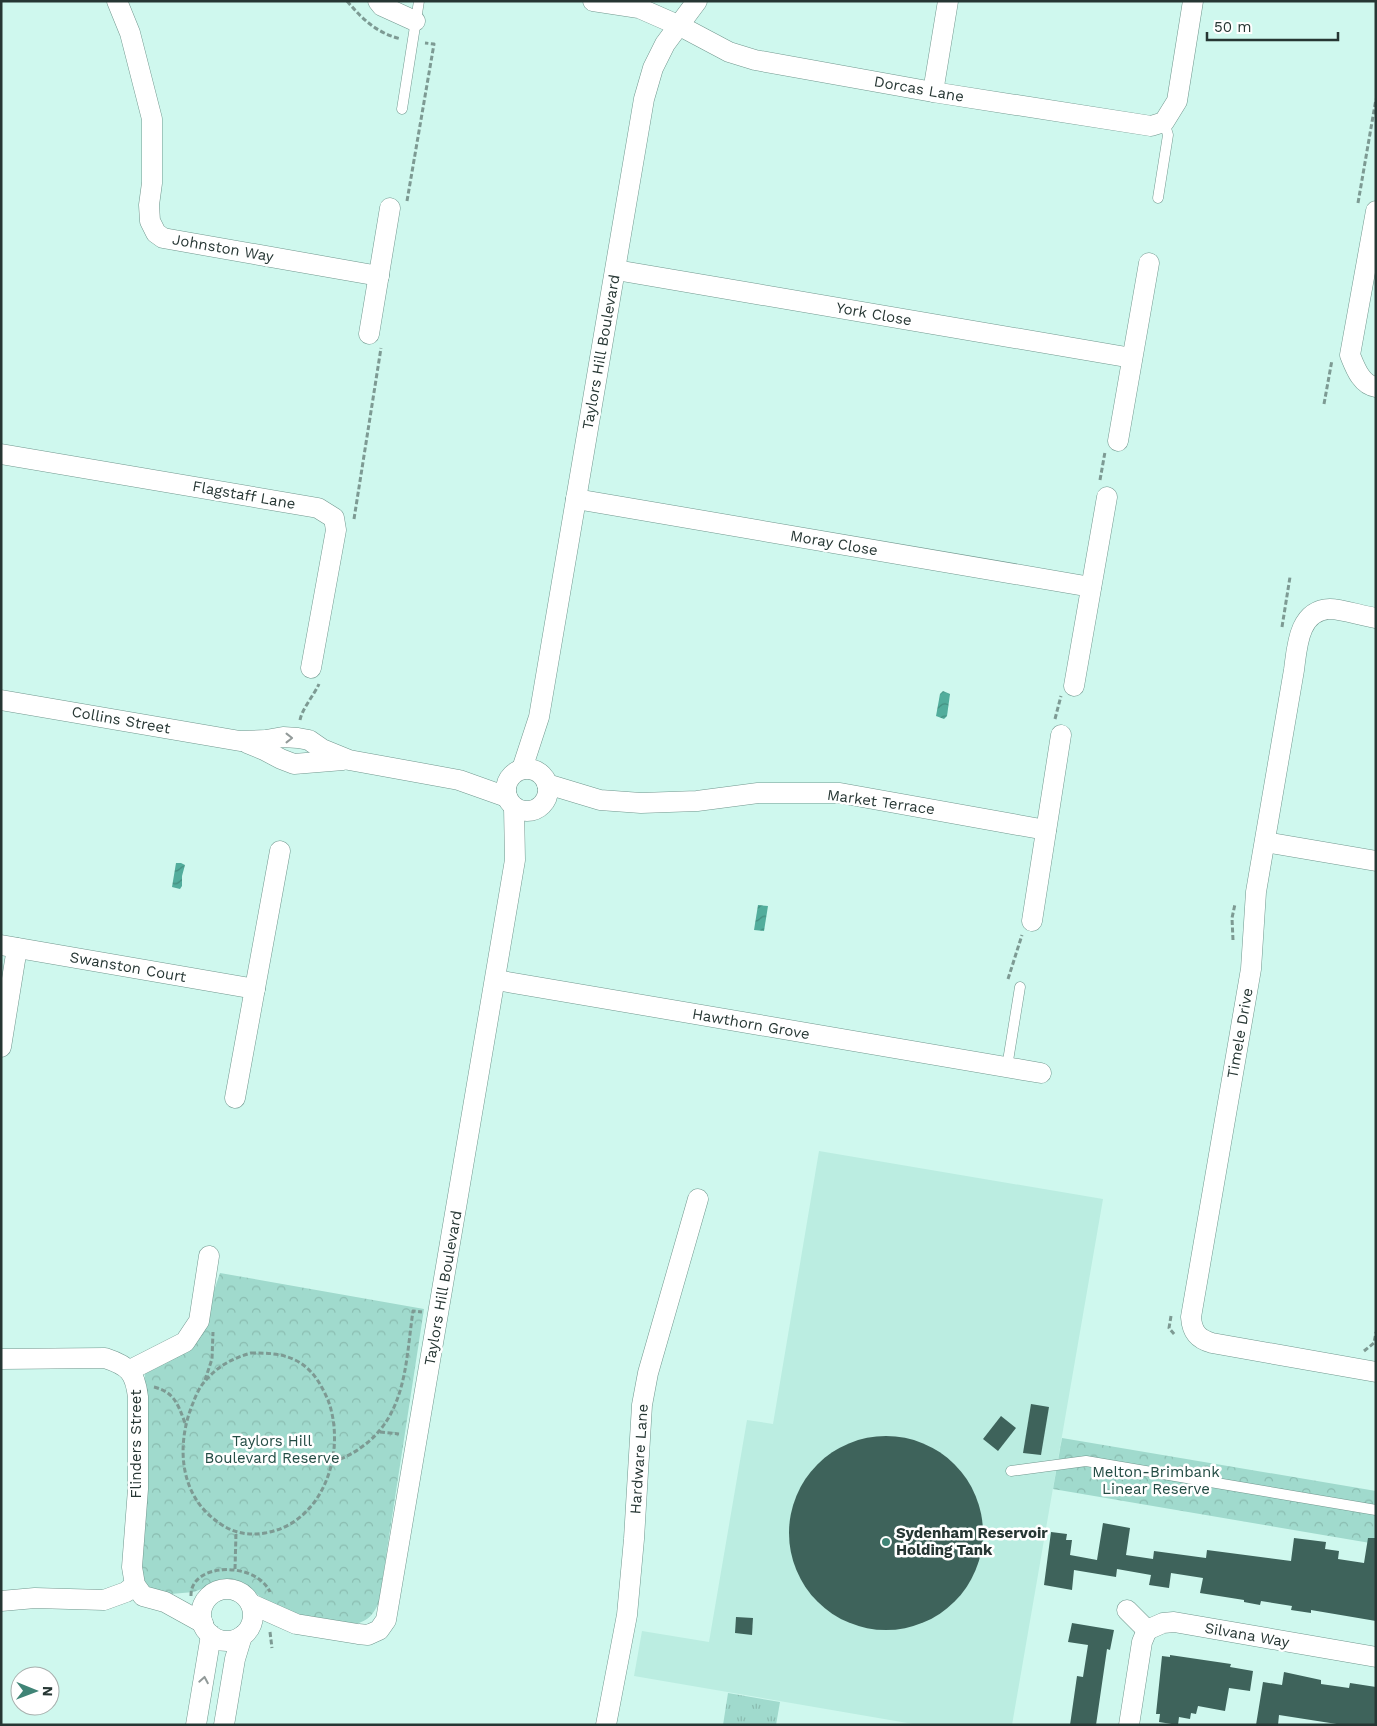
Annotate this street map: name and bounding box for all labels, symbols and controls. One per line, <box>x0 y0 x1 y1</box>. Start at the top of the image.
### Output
scale bar <box>1207 10 1338 42</box>
text: 50 m <box>1214 18 1251 36</box>
street label: Dorcas Lane <box>873 72 965 106</box>
street label: Johnston Way <box>171 230 275 266</box>
street label: Taylors Hill Boulevard <box>579 273 623 431</box>
street label: York Close <box>835 299 913 329</box>
street label: Flagstaff Lane <box>191 477 297 513</box>
street label: Moray Close <box>789 526 879 560</box>
street label: Collins Street <box>70 702 172 738</box>
one-way arrow <box>286 733 293 743</box>
street label: Market Terrace <box>826 786 936 818</box>
street label: Swanston Court <box>68 948 188 986</box>
street label: Timele Drive <box>1223 986 1257 1080</box>
street label: Hawthorn Grove <box>691 1005 811 1043</box>
street label: Taylors Hill Boulevard <box>421 1209 465 1367</box>
street label: Flinders Street <box>127 1389 145 1499</box>
street label: Hardware Lane <box>626 1403 652 1515</box>
park label: Taylors Hill Boulevard Reserve <box>204 1432 340 1467</box>
park label: Melton-Brimbank Linear Reserve <box>1092 1463 1220 1498</box>
place label: Sydenham Reservoir Holding Tank <box>896 1524 1048 1559</box>
marker: Sydenham Reservoir Holding Tank <box>880 1536 892 1548</box>
street label: Silvana Way <box>1203 1619 1291 1651</box>
north arrow <box>10 1666 60 1716</box>
one-way arrow <box>198 1676 208 1684</box>
text: N <box>40 1686 56 1697</box>

